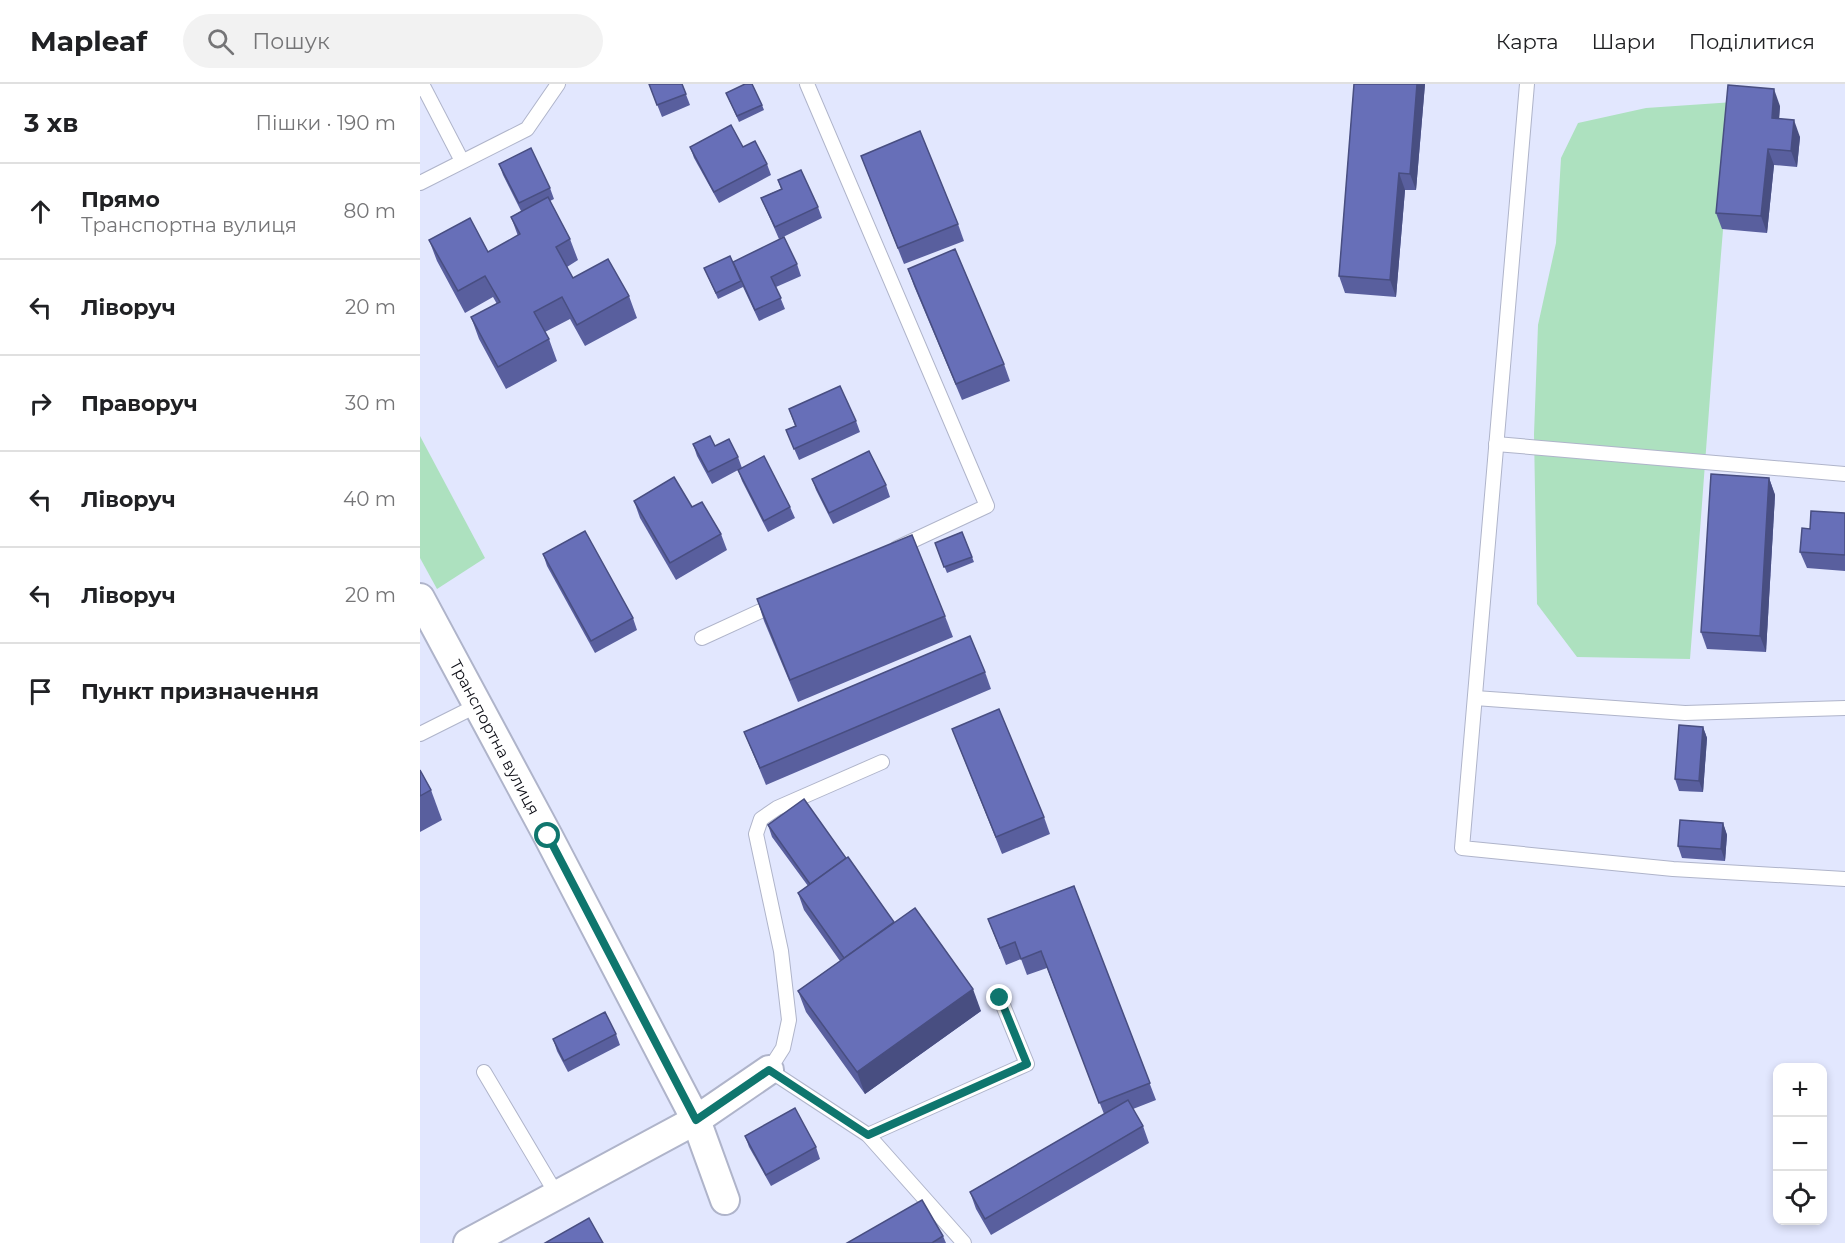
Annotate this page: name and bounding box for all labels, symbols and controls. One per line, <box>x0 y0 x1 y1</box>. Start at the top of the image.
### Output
search box <box>183 14 603 68</box>
text: Mapleaf <box>30 24 147 58</box>
icon: search <box>204 25 237 58</box>
text: Пошук <box>252 28 330 55</box>
text: Карта <box>1496 29 1559 54</box>
text: Шари <box>1592 29 1656 54</box>
text: Поділитися <box>1689 29 1815 54</box>
text: 3 хв <box>24 107 78 139</box>
text: Пішки · 190 m <box>255 111 396 135</box>
text: Прямо <box>81 186 160 213</box>
icon: ahead <box>24 195 57 228</box>
text: 80 m <box>344 199 396 223</box>
text: Транспортна вулиця <box>81 213 297 237</box>
icon: left <box>24 291 57 324</box>
text: Ліворуч <box>81 294 176 321</box>
text: 20 m <box>345 295 396 319</box>
icon: right <box>24 387 57 420</box>
text: Праворуч <box>81 390 198 417</box>
text: 30 m <box>345 391 396 415</box>
icon: left <box>24 483 57 516</box>
text: Ліворуч <box>81 486 176 513</box>
text: 40 m <box>343 487 396 511</box>
icon: left <box>24 579 57 612</box>
text: Ліворуч <box>81 582 176 609</box>
text: 20 m <box>345 583 396 607</box>
street label: Транспортна вулиця <box>446 656 544 818</box>
icon: arrive <box>24 675 57 708</box>
text: Пункт призначення <box>81 678 319 705</box>
route start <box>534 822 560 848</box>
route end <box>986 984 1012 1010</box>
map controls <box>1773 1063 1827 1225</box>
button: + <box>1773 1063 1827 1117</box>
button: − <box>1773 1117 1827 1171</box>
button: locate <box>1773 1171 1827 1225</box>

